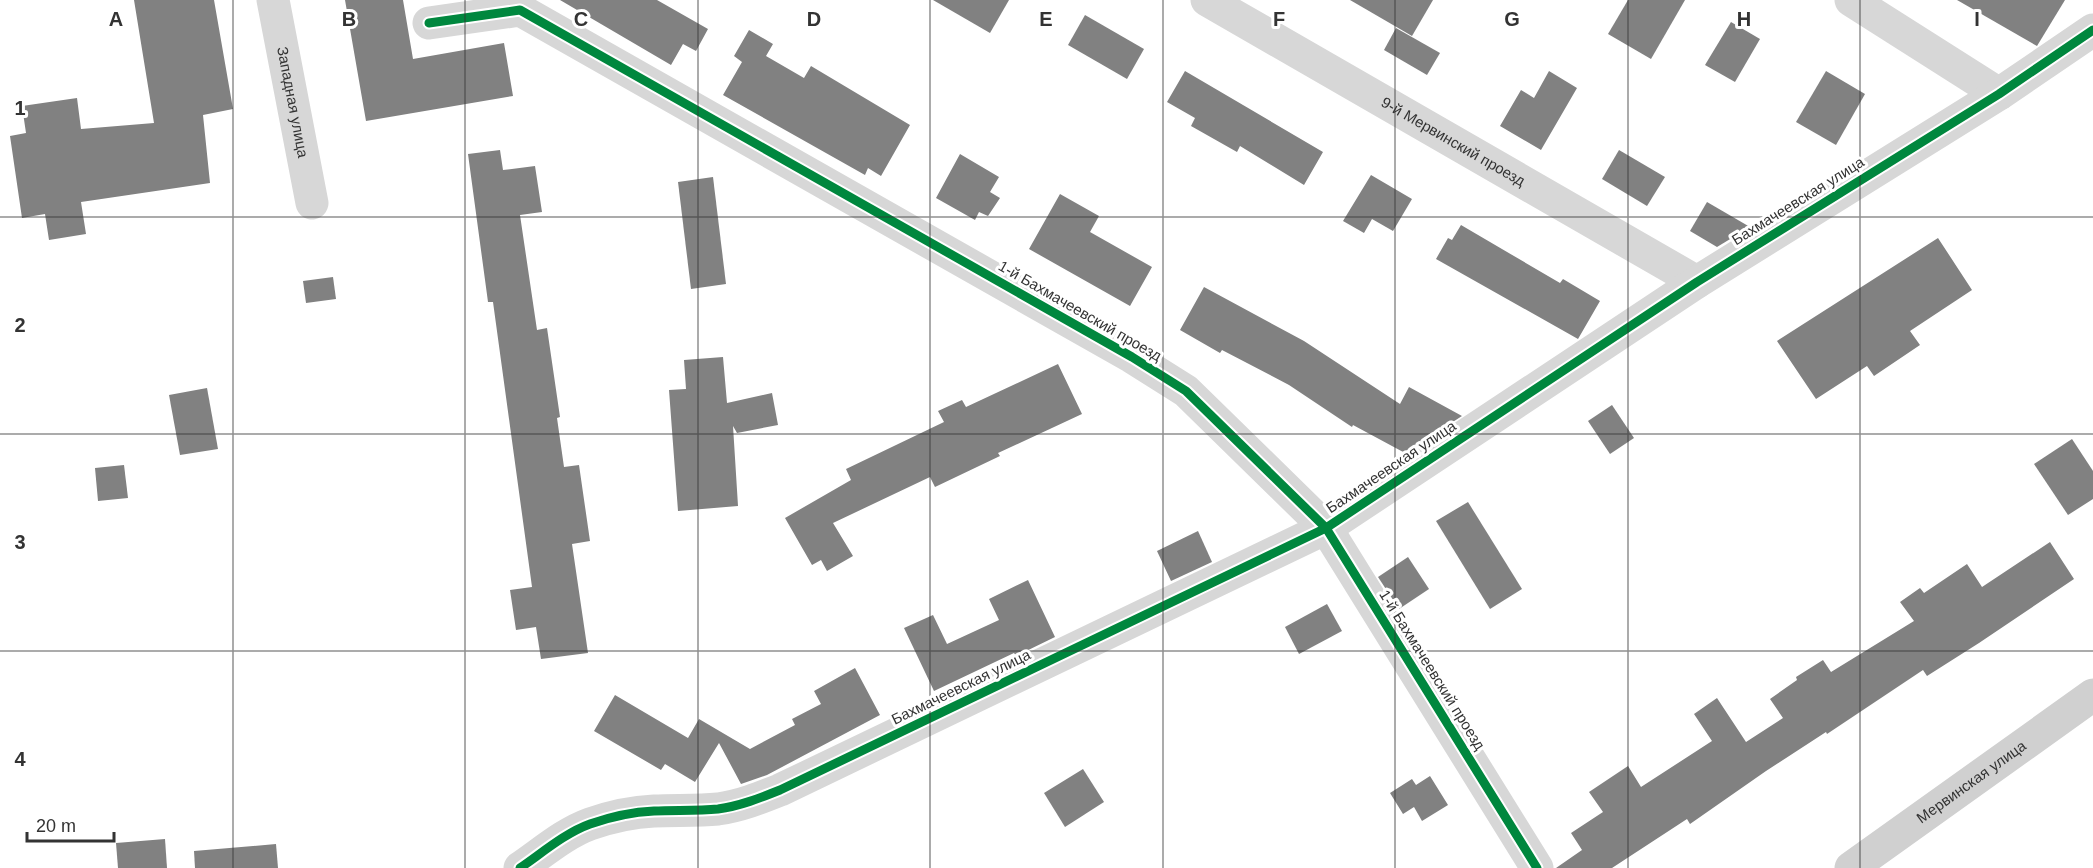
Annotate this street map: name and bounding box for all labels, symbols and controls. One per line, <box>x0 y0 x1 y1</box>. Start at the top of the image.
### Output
text: A <box>109 8 123 30</box>
text: B <box>342 8 356 30</box>
text: C <box>574 8 588 30</box>
text: D <box>807 8 821 30</box>
text: E <box>1039 8 1053 30</box>
text: F <box>1273 8 1285 30</box>
text: G <box>1504 8 1520 30</box>
text: H <box>1737 8 1751 30</box>
text: I <box>1974 8 1980 30</box>
street label: Западная улица <box>274 45 312 160</box>
street label: 9-й Мервинский проезд <box>1378 93 1529 189</box>
text: 1 <box>14 97 26 119</box>
street label: Бахмачеевская улица <box>1729 153 1867 248</box>
street label: 1-й Бахмачеевский проезд <box>996 257 1165 364</box>
text: 2 <box>14 314 26 336</box>
street label: Бахмачеевская улица <box>1323 417 1459 516</box>
text: 3 <box>14 531 26 553</box>
street label: 1-й Бахмачеевский проезд <box>1376 587 1489 753</box>
street label: Бахмачеевская улица <box>888 645 1034 728</box>
street label: Мервинская улица <box>1913 736 2030 826</box>
text: 4 <box>14 748 26 770</box>
scale bar <box>27 805 114 843</box>
text: 20 m <box>36 816 76 836</box>

